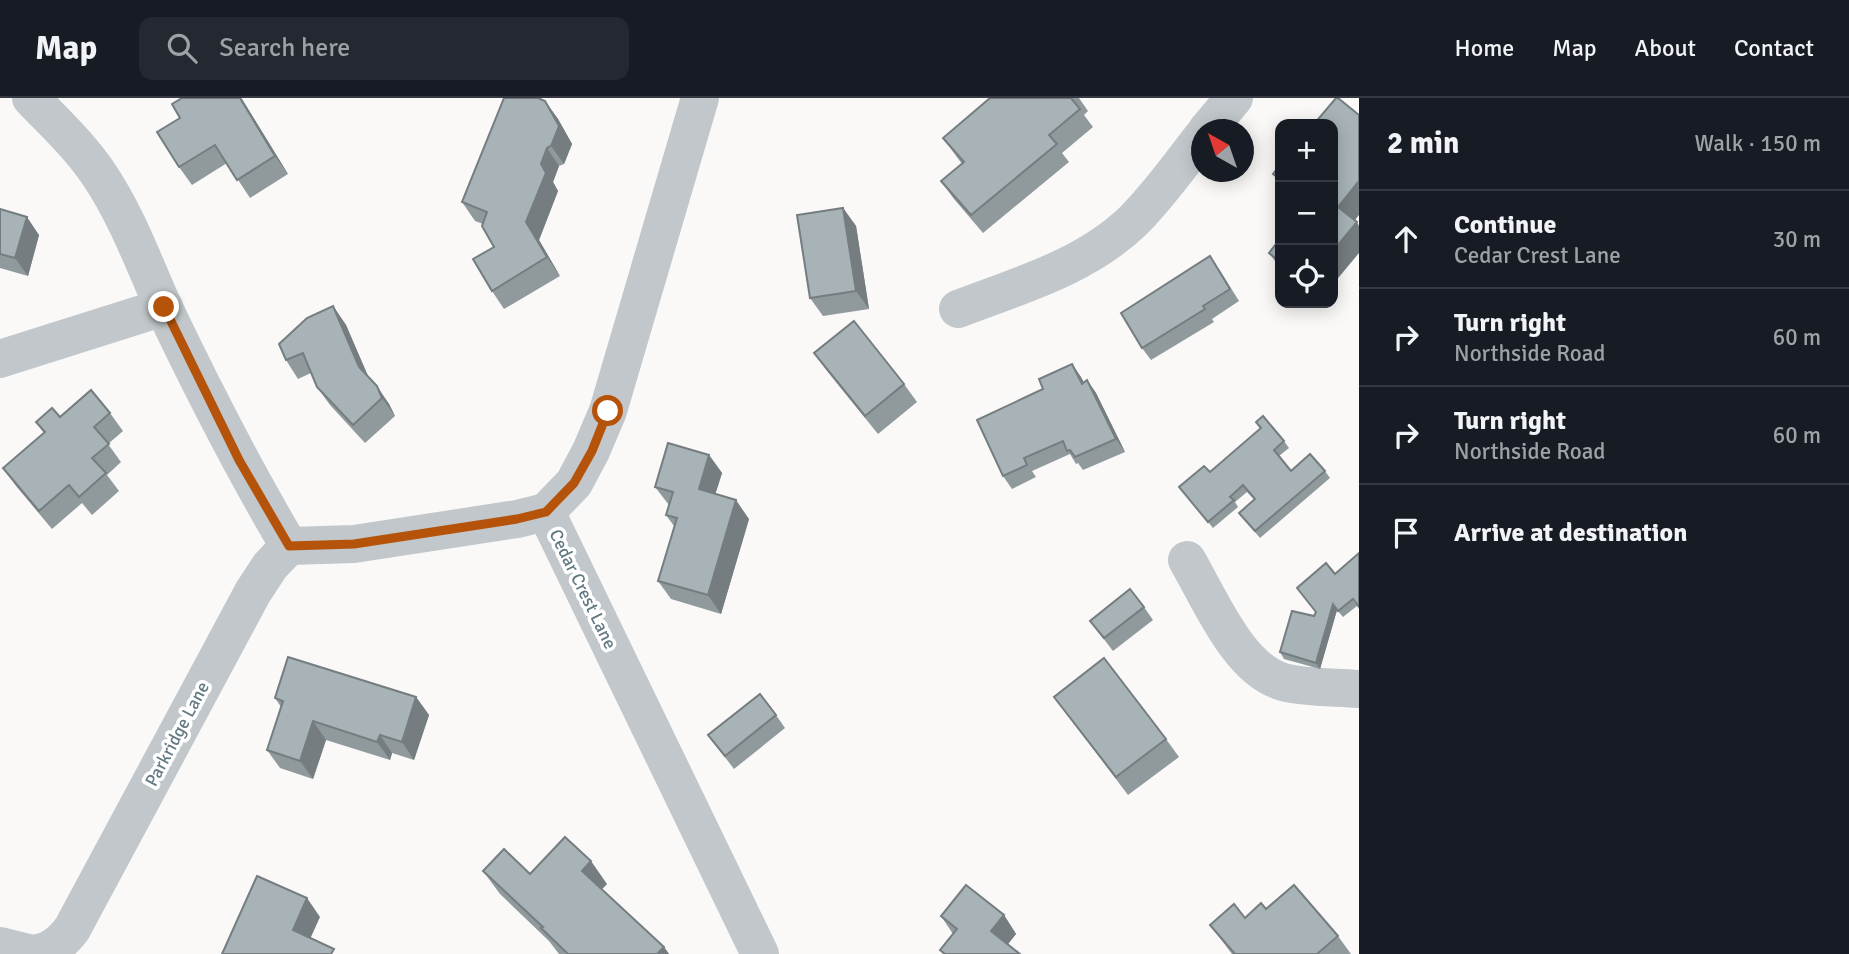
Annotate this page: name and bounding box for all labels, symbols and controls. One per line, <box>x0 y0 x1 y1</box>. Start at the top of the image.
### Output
search box <box>139 17 629 80</box>
text: Map <box>35 28 97 69</box>
icon: search <box>163 29 201 67</box>
text: Search here <box>219 32 350 64</box>
text: Home <box>1454 33 1514 63</box>
text: Map <box>1552 33 1597 63</box>
text: About <box>1635 33 1696 63</box>
text: Contact <box>1734 33 1814 63</box>
north arrow <box>1191 119 1254 182</box>
map controls <box>1275 119 1338 308</box>
button: + <box>1275 119 1338 182</box>
text: 2 min <box>1387 125 1459 162</box>
text: Walk · 150 m <box>1695 129 1821 158</box>
button: − <box>1275 182 1338 245</box>
text: Continue <box>1454 209 1556 241</box>
icon: ahead <box>1387 220 1425 258</box>
text: 30 m <box>1773 225 1821 254</box>
text: Cedar Crest Lane <box>1454 241 1621 270</box>
button: locate <box>1275 245 1338 308</box>
route end <box>148 291 179 322</box>
text: Turn right <box>1454 307 1566 339</box>
icon: right <box>1387 318 1425 356</box>
text: 60 m <box>1773 323 1821 352</box>
text: Northside Road <box>1454 339 1605 368</box>
route start <box>592 395 623 426</box>
text: Turn right <box>1454 405 1566 437</box>
icon: right <box>1387 416 1425 454</box>
text: 60 m <box>1773 421 1821 450</box>
text: Northside Road <box>1454 437 1605 466</box>
icon: arrive <box>1387 514 1425 552</box>
text: Arrive at destination <box>1454 517 1687 549</box>
street label: Cedar Crest Lane <box>545 526 621 652</box>
street label: Parkridge Lane <box>140 678 214 790</box>

